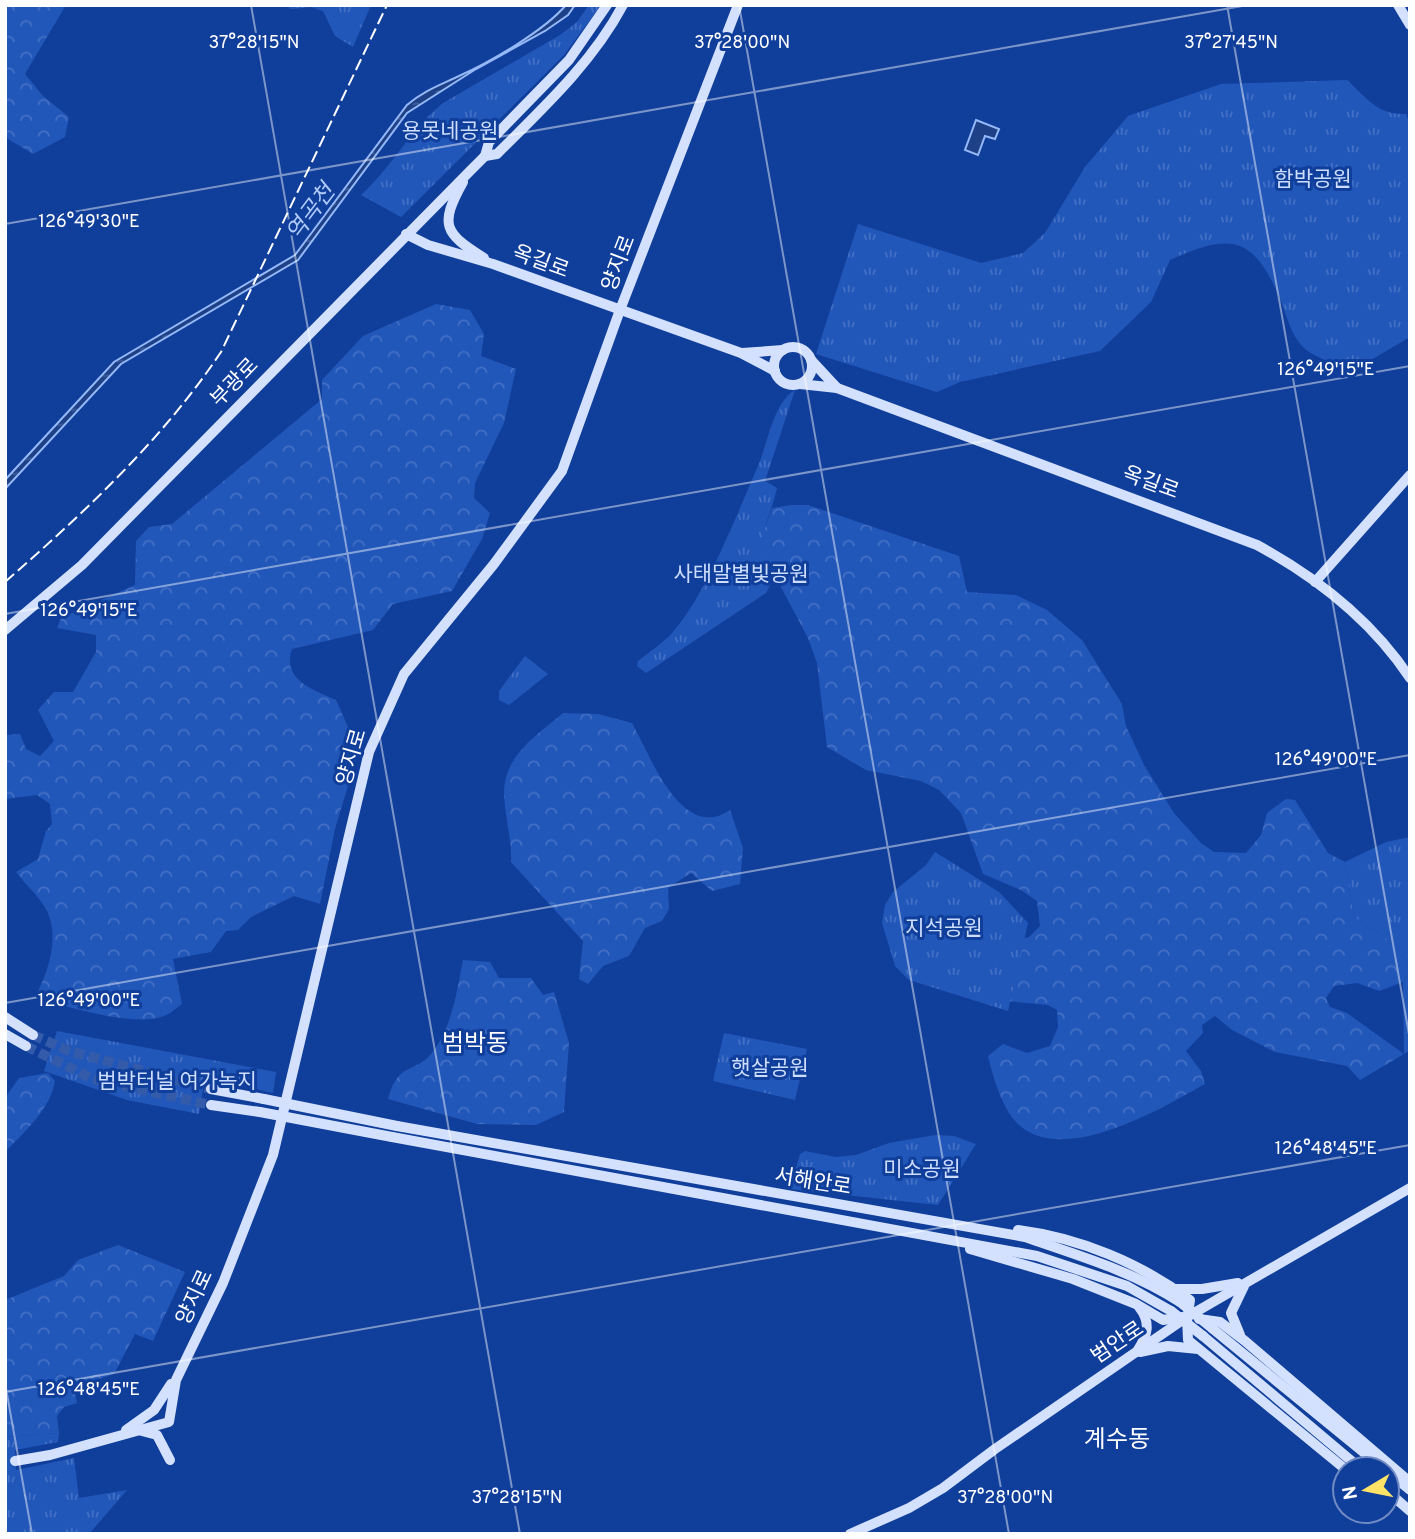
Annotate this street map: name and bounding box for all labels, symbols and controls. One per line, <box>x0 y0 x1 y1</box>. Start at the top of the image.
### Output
text: 37°28'15"N <box>208 32 300 55</box>
text: 37°28'00"N <box>694 32 790 55</box>
text: 37°27'45"N <box>1184 32 1278 55</box>
park label: 용못네공원 <box>402 119 498 146</box>
park label: 함박공원 <box>1274 167 1352 194</box>
water label: 역곡천 <box>281 177 344 248</box>
text: 126°49'30"E <box>38 211 140 234</box>
street label: 양지로 <box>596 232 642 295</box>
street label: 옥길로 <box>509 240 572 285</box>
street label: 부광로 <box>205 353 265 413</box>
text: 126°49'15"E <box>1277 359 1375 382</box>
street label: 옥길로 <box>1119 461 1182 506</box>
park label: 사태말별빛공원 <box>673 562 809 589</box>
text: 126°49'15"E <box>40 600 138 623</box>
street label: 양지로 <box>331 726 373 789</box>
text: 126°49'00"E <box>1275 749 1377 772</box>
park label: 지석공원 <box>905 916 983 943</box>
text: 126°49'00"E <box>38 990 140 1013</box>
district label: 범박동 <box>442 1030 508 1060</box>
park label: 햇살공원 <box>731 1056 809 1083</box>
park label: 범박터널 여가녹지 <box>97 1069 257 1096</box>
text: 126°48'45"E <box>1275 1138 1377 1161</box>
park label: 미소공원 <box>883 1157 961 1184</box>
street label: 서해안로 <box>772 1163 853 1202</box>
street label: 양지로 <box>171 1266 220 1330</box>
street label: 범안로 <box>1086 1316 1149 1371</box>
text: 126°48'45"E <box>38 1379 140 1402</box>
district label: 계수동 <box>1084 1426 1150 1456</box>
north arrow <box>1331 1455 1401 1525</box>
text: N <box>1338 1484 1364 1501</box>
text: 37°28'15"N <box>471 1487 563 1510</box>
text: 37°28'00"N <box>957 1487 1053 1510</box>

